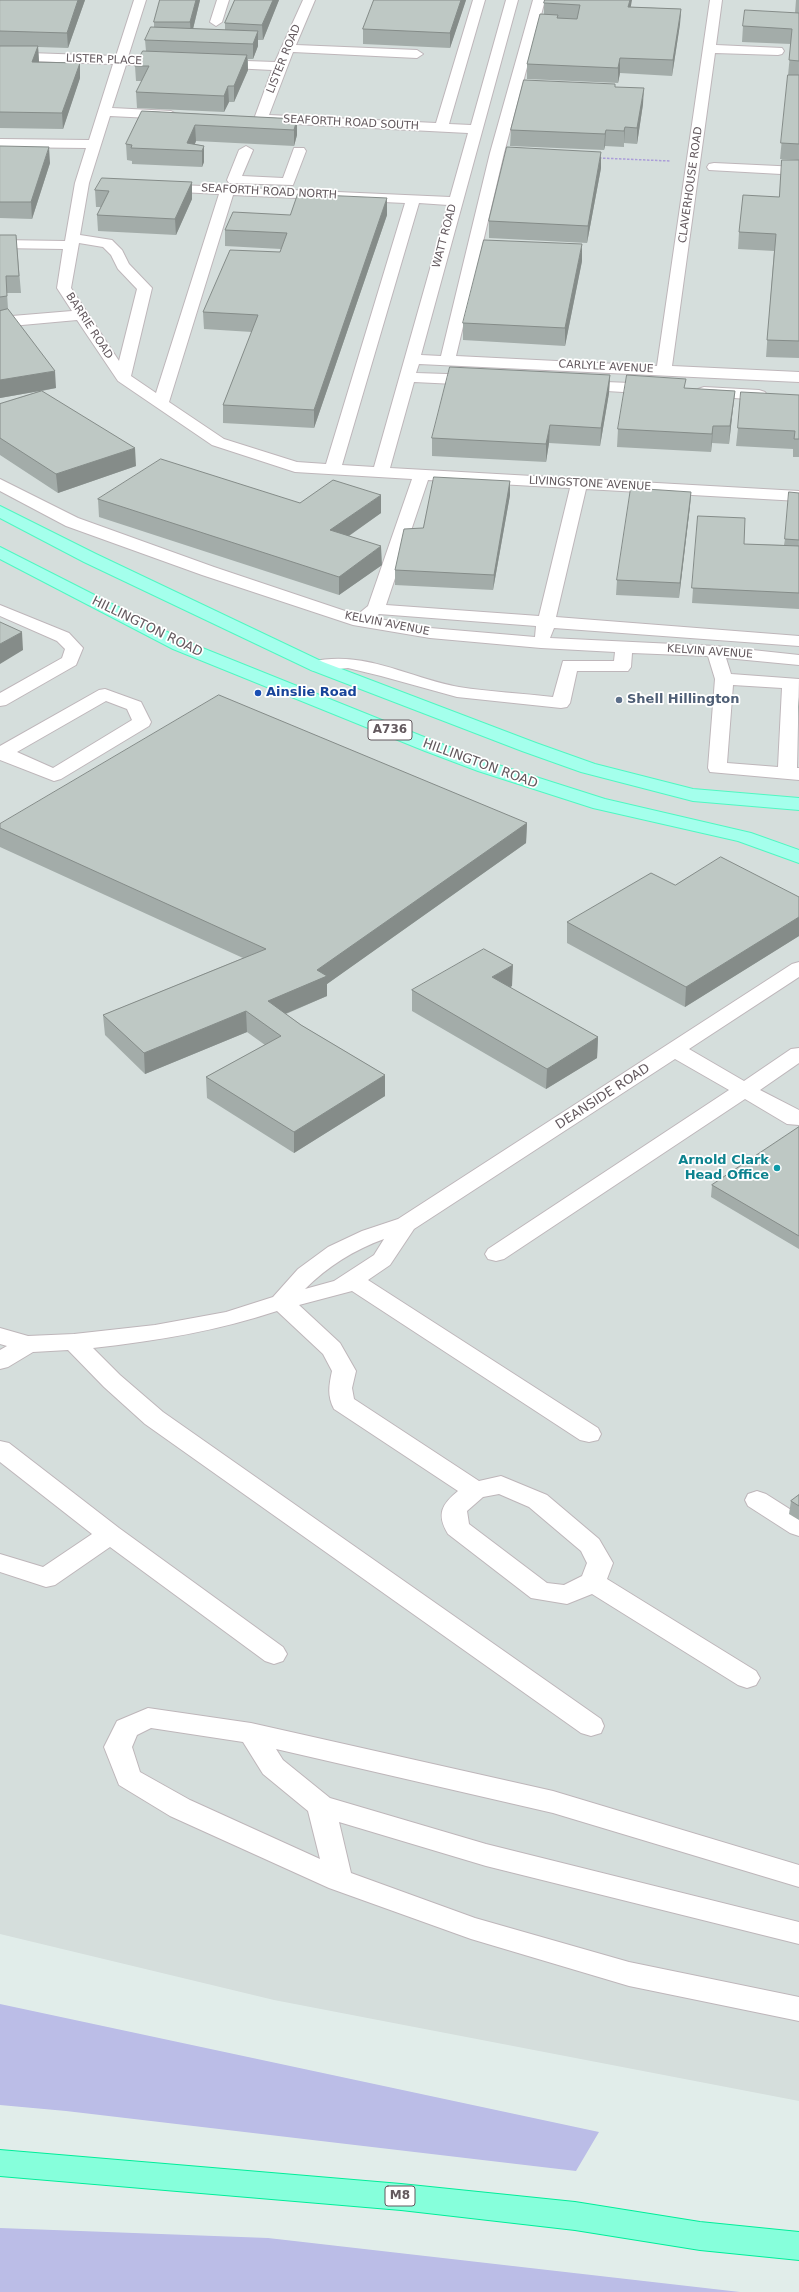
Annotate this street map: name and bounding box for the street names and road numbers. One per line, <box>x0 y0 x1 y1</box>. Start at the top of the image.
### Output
street label: LISTER ROAD <box>264 23 304 95</box>
street label: LISTER PLACE <box>66 52 142 68</box>
street label: SEAFORTH ROAD SOUTH <box>283 113 419 133</box>
street label: CLAVERHOUSE ROAD <box>676 126 706 244</box>
street label: SEAFORTH ROAD NORTH <box>201 182 337 202</box>
street label: WATT ROAD <box>430 203 460 269</box>
street label: BARRIE ROAD <box>63 290 115 362</box>
street label: CARLYLE AVENUE <box>558 358 654 376</box>
street label: LIVINGSTONE AVENUE <box>529 474 651 494</box>
street label: HILLINGTON ROAD <box>89 593 205 661</box>
street label: KELVIN AVENUE <box>343 609 431 639</box>
street label: KELVIN AVENUE <box>667 642 753 662</box>
road number: A736 <box>368 720 412 740</box>
street label: HILLINGTON ROAD <box>420 736 540 792</box>
street label: DEANSIDE ROAD <box>553 1061 653 1133</box>
road number: M8 <box>385 2186 415 2206</box>

